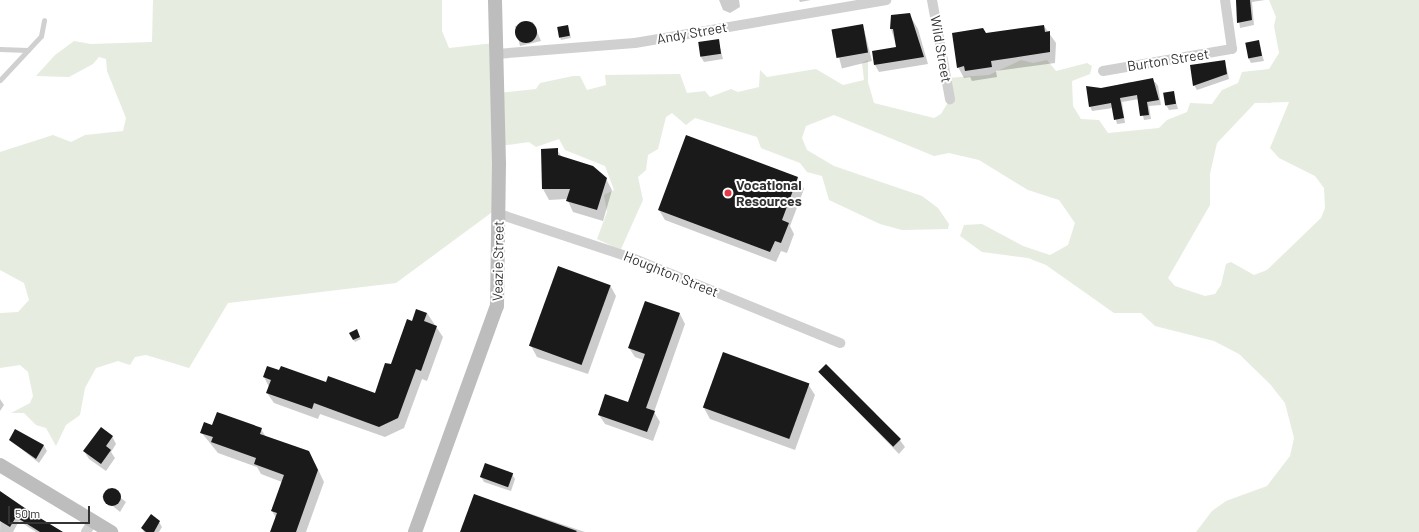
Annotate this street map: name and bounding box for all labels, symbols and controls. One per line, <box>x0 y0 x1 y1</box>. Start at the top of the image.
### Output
street label: Wild Street <box>927 14 955 84</box>
street label: Andy Street <box>656 19 728 47</box>
street label: Burton Street <box>1126 45 1210 75</box>
place label: Vocational Resources <box>736 177 802 210</box>
marker: Vocational Resources <box>723 188 733 198</box>
street label: Veazie Street <box>489 221 507 301</box>
street label: Houghton Street <box>621 247 721 301</box>
scale bar <box>10 498 92 524</box>
text: 50 m <box>15 506 40 520</box>

